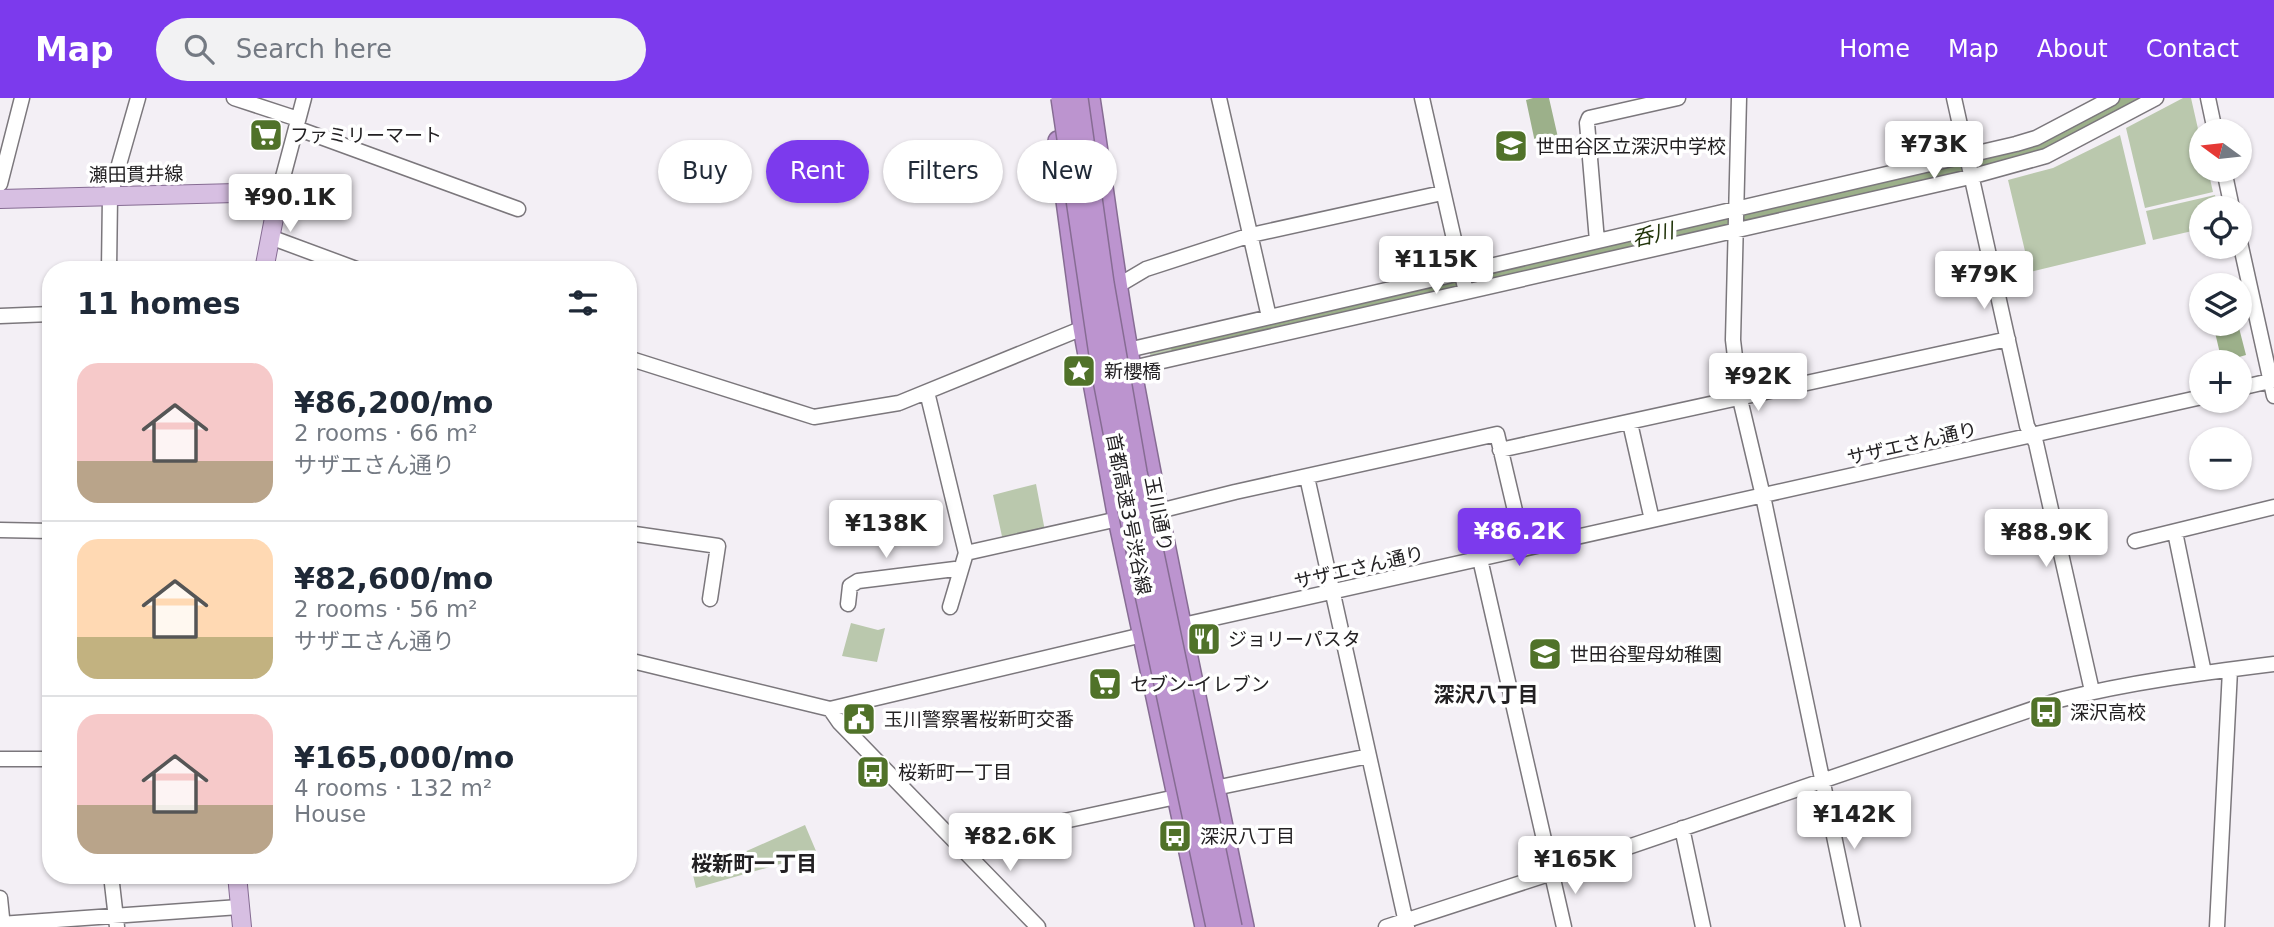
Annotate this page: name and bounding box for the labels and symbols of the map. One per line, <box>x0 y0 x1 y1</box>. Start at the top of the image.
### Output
supermarket icon: ファミリーマート <box>247 116 285 154</box>
north arrow <box>2189 119 2252 182</box>
pin: ¥73K <box>1893 122 1975 181</box>
place label: ファミリーマート <box>290 124 442 146</box>
school or university icon: 世田谷区立深沢中学校 <box>1492 127 1530 165</box>
place label: 世田谷区立深沢中学校 <box>1536 135 1726 157</box>
street label: 瀬田貫井線 <box>88 162 184 186</box>
pin: ¥90.1K <box>233 174 347 234</box>
water label: 呑川 <box>1630 218 1678 251</box>
pin: ¥115K <box>1387 236 1485 296</box>
pin: ¥79K <box>1943 252 2025 311</box>
place icon: 新櫻橋 <box>1060 352 1098 390</box>
pin: ¥92K <box>1717 354 1799 413</box>
place label: 新櫻橋 <box>1104 360 1161 382</box>
street label: サザエさん通り <box>1845 417 1979 469</box>
street label: 首都高速3号渋谷線 <box>1103 431 1155 597</box>
street label: 玉川通り <box>1141 475 1177 553</box>
pin: ¥138K <box>837 500 935 560</box>
pin: ¥86.2K <box>1462 508 1576 568</box>
pin: ¥88.9K <box>1989 510 2103 569</box>
street label: サザエさん通り <box>1292 541 1426 593</box>
restaurant icon: ジョリーパスタ <box>1185 620 1223 658</box>
place label: ジョリーパスタ <box>1228 628 1361 650</box>
school or university icon: 世田谷聖母幼稚園 <box>1526 635 1564 673</box>
place label: 世田谷聖母幼稚園 <box>1570 643 1722 665</box>
supermarket icon: セブン-イレブン <box>1086 665 1124 703</box>
place label: セブン-イレブン <box>1130 673 1270 695</box>
district label: 深沢八丁目 <box>1434 683 1539 707</box>
bus stop icon: 深沢高校 <box>2027 693 2065 731</box>
public building icon: 玉川警察署桜新町交番 <box>840 700 878 738</box>
place label: 深沢高校 <box>2070 701 2146 723</box>
place label: 玉川警察署桜新町交番 <box>884 708 1074 730</box>
bus stop icon: 桜新町一丁目 <box>854 753 892 791</box>
place label: 桜新町一丁目 <box>898 761 1012 783</box>
pin: ¥142K <box>1805 792 1903 851</box>
pin: ¥82.6K <box>953 814 1067 873</box>
bus stop icon: 深沢八丁目 <box>1156 817 1194 855</box>
place label: 深沢八丁目 <box>1200 825 1295 847</box>
pin: ¥165K <box>1526 836 1624 896</box>
district label: 桜新町一丁目 <box>691 852 817 876</box>

